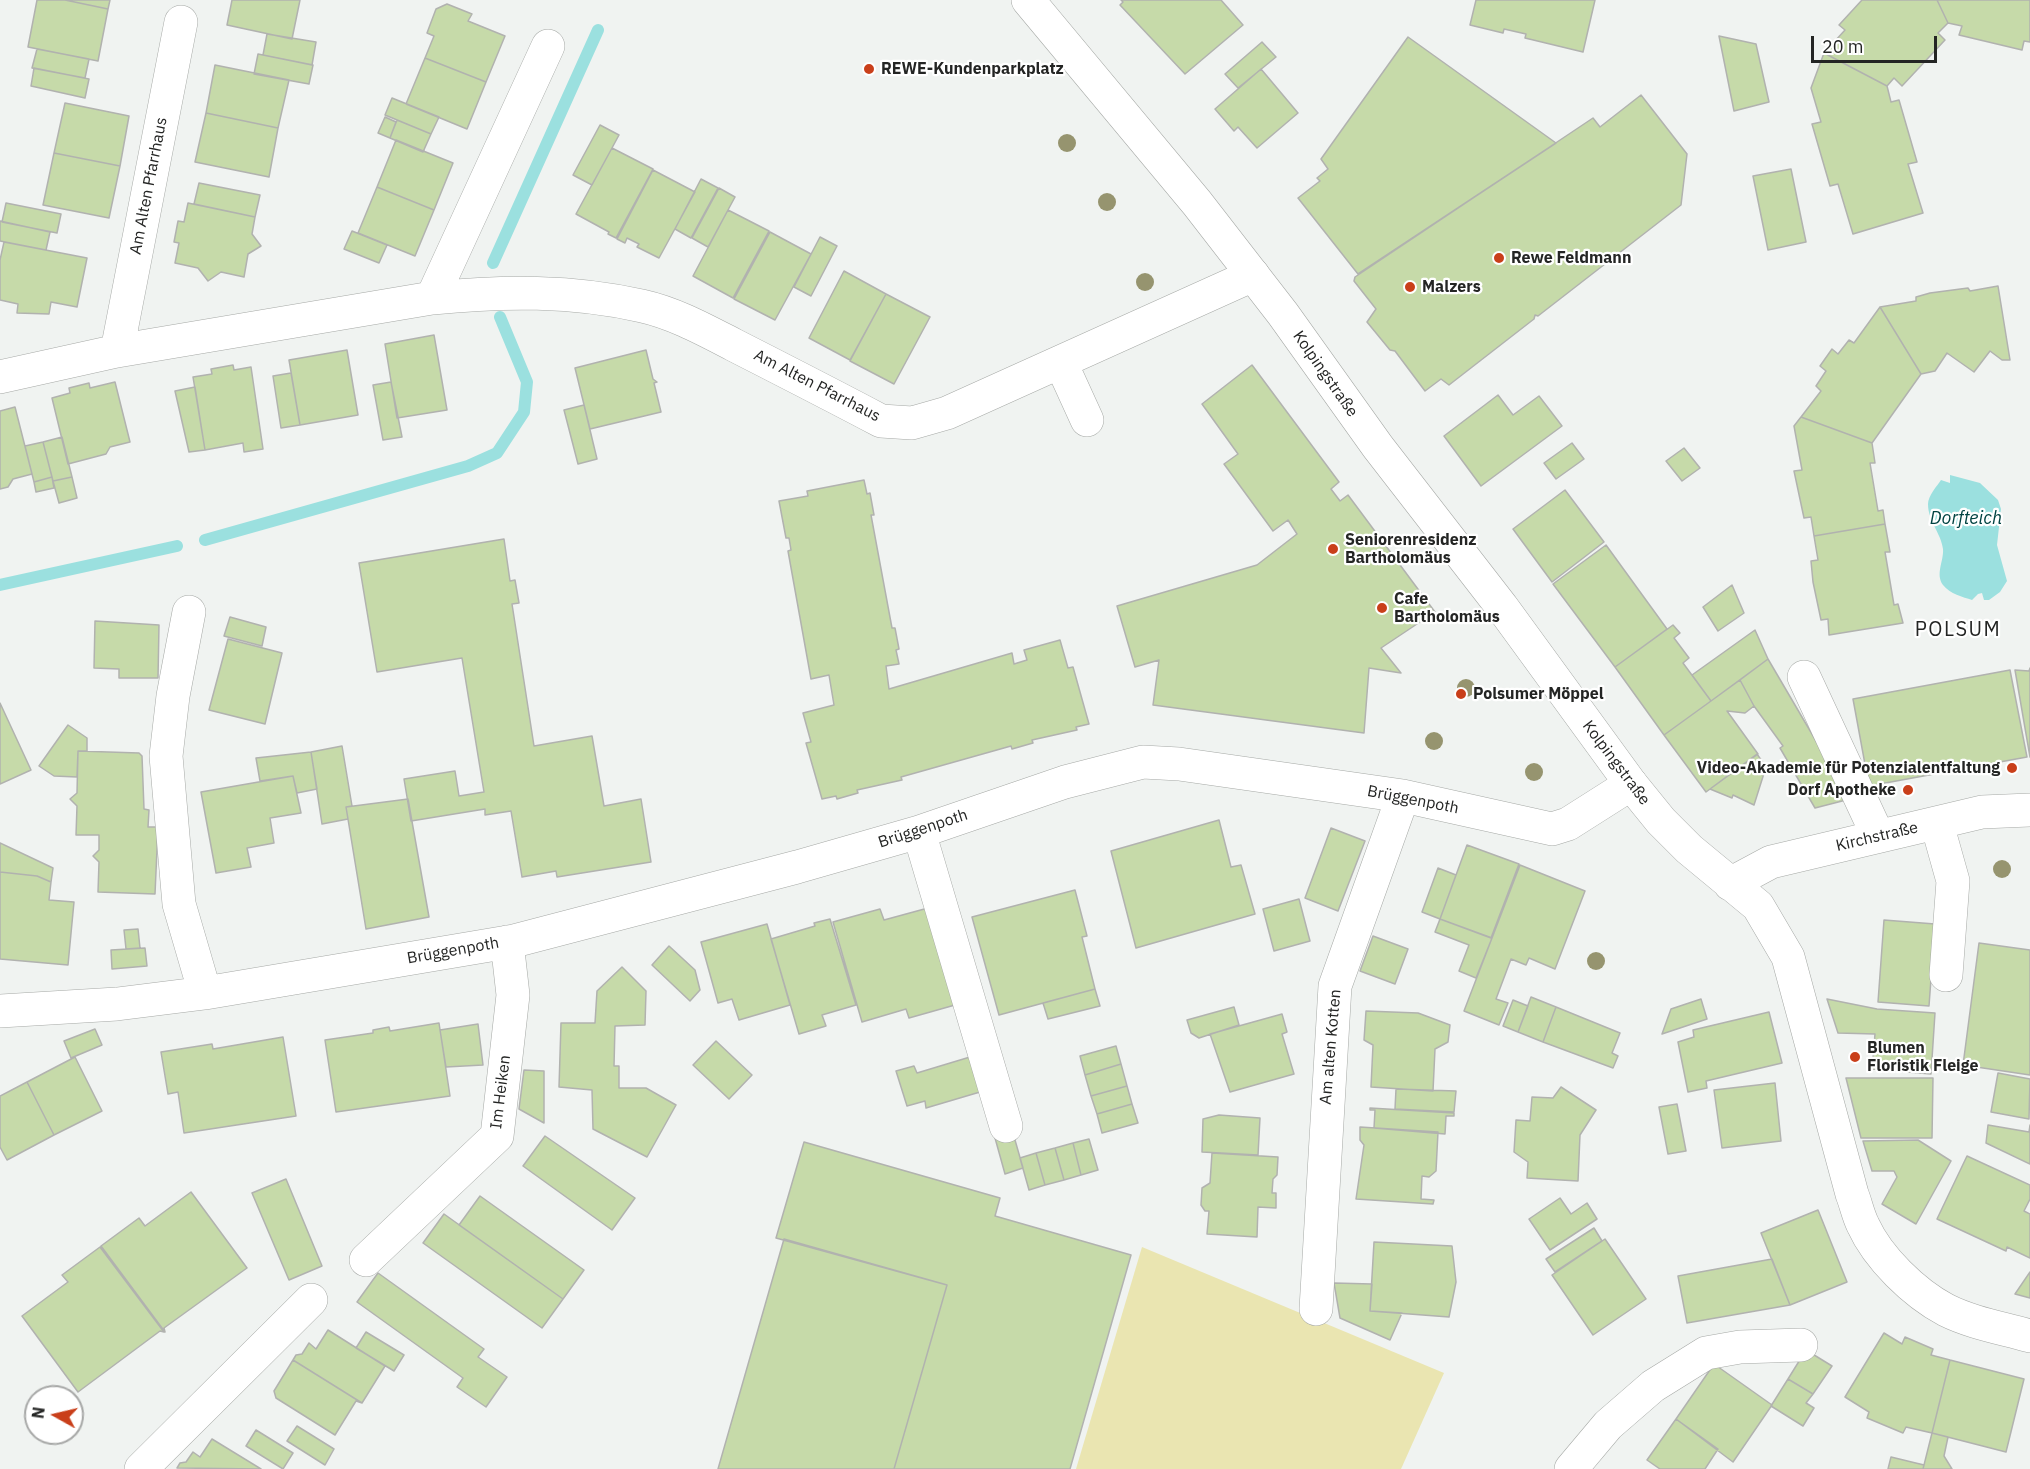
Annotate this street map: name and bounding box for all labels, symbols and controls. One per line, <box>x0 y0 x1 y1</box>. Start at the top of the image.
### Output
scale bar <box>1814 24 1940 62</box>
text: 20 m <box>1822 35 1864 58</box>
place label: REWE-Kundenparkplatz <box>881 59 1064 79</box>
marker: REWE-Kundenparkplatz <box>862 62 876 76</box>
street label: Am Alten Pfarrhaus <box>126 116 172 256</box>
place label: Rewe Feldmann <box>1511 248 1631 268</box>
marker: Rewe Feldmann <box>1492 251 1506 265</box>
place label: Malzers <box>1422 277 1481 297</box>
marker: Malzers <box>1403 280 1417 294</box>
street label: Kolpingstraße <box>1288 327 1362 421</box>
street label: Am Alten Pfarrhaus <box>751 346 883 426</box>
water label: Dorfteich <box>1930 508 2002 530</box>
place label: Seniorenresidenz Bartholomäus <box>1345 530 1477 568</box>
marker: Seniorenresidenz Bartholomäus <box>1326 542 1340 556</box>
place label: Cafe Bartholomäus <box>1394 589 1500 627</box>
marker: Cafe Bartholomäus <box>1375 601 1389 615</box>
district label: POLSUM <box>1915 618 2001 642</box>
place label: Polsumer Möppel <box>1473 684 1604 704</box>
marker: Polsumer Möppel <box>1454 687 1468 701</box>
street label: Kolpingstraße <box>1578 717 1654 809</box>
place label: Video-Akademie für Potenzialentfaltung <box>1697 758 2000 778</box>
marker: Video-Akademie für Potenzialentfaltung <box>2005 761 2019 775</box>
place label: Dorf Apotheke <box>1788 780 1896 800</box>
street label: Brüggenpoth <box>1365 782 1461 818</box>
marker: Dorf Apotheke <box>1901 783 1915 797</box>
street label: Brüggenpoth <box>876 805 970 853</box>
street label: Kirchstraße <box>1834 818 1920 856</box>
street label: Brüggenpoth <box>406 933 500 969</box>
street label: Am alten Kotten <box>1316 989 1346 1105</box>
place label: Blumen Floristik Fleige <box>1867 1038 1978 1076</box>
marker: Blumen Floristik Fleige <box>1848 1050 1862 1064</box>
street label: Im Heiken <box>487 1054 515 1130</box>
north arrow <box>24 1385 84 1445</box>
text: N <box>27 1406 49 1420</box>

